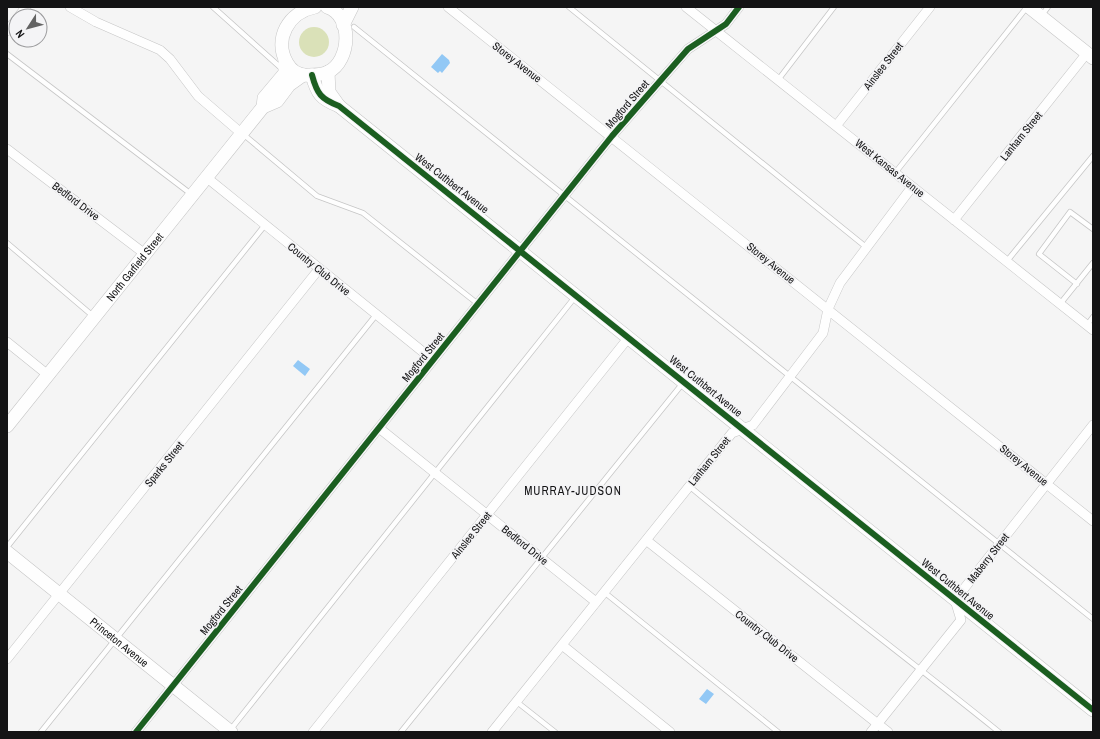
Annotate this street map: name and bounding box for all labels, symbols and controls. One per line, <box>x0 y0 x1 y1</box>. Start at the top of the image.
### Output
north arrow <box>8 8 48 48</box>
text: N <box>12 27 27 41</box>
street label: Storey Avenue <box>490 38 544 86</box>
street label: Ainslee Street <box>859 39 906 93</box>
street label: Mogford Street <box>602 77 652 131</box>
street label: Lanham Street <box>997 108 1045 163</box>
street label: West Kansas Avenue <box>852 136 928 200</box>
street label: West Cuthbert Avenue <box>412 150 492 216</box>
street label: Bedford Drive <box>50 179 102 223</box>
street label: North Garfield Street <box>103 230 167 304</box>
street label: Country Club Drive <box>285 239 353 299</box>
street label: Storey Avenue <box>744 239 798 287</box>
street label: Mogford Street <box>399 329 448 385</box>
street label: West Cuthbert Avenue <box>667 352 745 420</box>
street label: Lanham Street <box>685 433 733 488</box>
street label: Sparks Street <box>141 438 187 490</box>
street label: Storey Avenue <box>997 441 1051 489</box>
district label: MURRAY-JUDSON <box>524 483 622 499</box>
street label: Ainslee Street <box>447 508 495 562</box>
street label: Bedford Drive <box>499 522 551 568</box>
street label: Maberry Street <box>964 530 1012 586</box>
street label: West Cuthbert Avenue <box>919 555 997 623</box>
street label: Mogford Street <box>197 582 246 638</box>
street label: Country Club Drive <box>732 607 802 665</box>
street label: Princeton Avenue <box>87 614 151 670</box>

